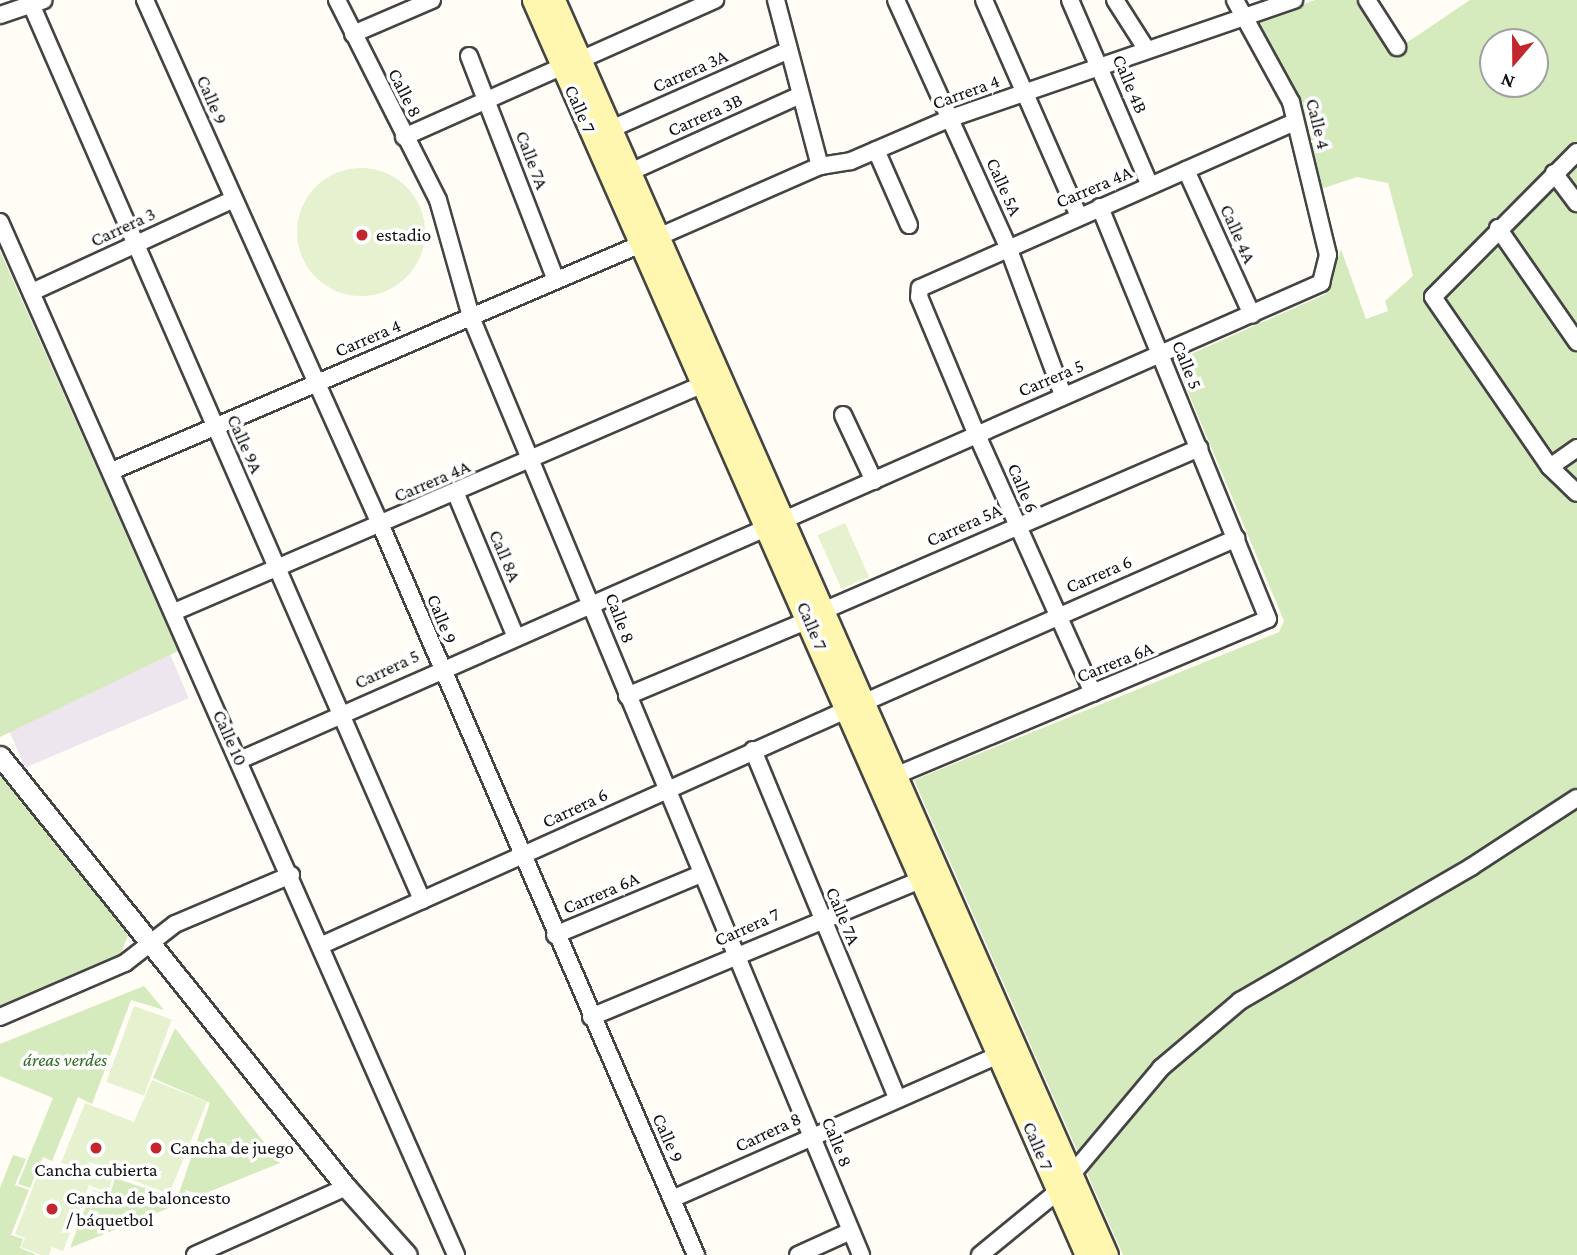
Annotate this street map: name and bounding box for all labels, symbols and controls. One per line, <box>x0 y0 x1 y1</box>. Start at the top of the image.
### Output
north arrow <box>1479 28 1549 98</box>
street label: Carrera 3A <box>649 44 731 98</box>
street label: Calle 4B <box>1107 51 1153 117</box>
street label: Calle 8 <box>383 65 427 121</box>
street label: Carrera 4 <box>929 69 1003 115</box>
text: N <box>1498 69 1517 93</box>
street label: Calle 9 <box>191 72 233 128</box>
street label: Calle 7 <box>559 81 601 137</box>
street label: Carrera 3B <box>664 88 746 142</box>
street label: Calle 4 <box>1301 96 1335 152</box>
street label: Calle 7A <box>510 128 554 192</box>
street label: Calle 5A <box>981 154 1027 220</box>
street label: Carrera 4A <box>1052 161 1136 213</box>
street label: Calle 4A <box>1215 201 1261 267</box>
street label: Carrera 3 <box>87 202 159 252</box>
place label: estadio <box>376 224 431 246</box>
marker: estadio <box>354 227 370 243</box>
street label: Carrera 4 <box>331 314 405 362</box>
street label: Calle 5 <box>1167 337 1207 393</box>
street label: Carrera 5 <box>1015 354 1087 402</box>
street label: Calle 9A <box>222 411 268 477</box>
street label: Carrera 4A <box>390 455 474 507</box>
street label: Calle 6 <box>1002 460 1044 516</box>
street label: Carrera 5A <box>923 498 1005 552</box>
street label: Call 8A <box>484 527 526 585</box>
street label: Carrera 6 <box>1062 550 1136 598</box>
street label: Calle 8 <box>600 590 640 646</box>
street label: Calle 9 <box>422 591 462 647</box>
street label: Calle 7 <box>792 598 832 654</box>
street label: Carrera 6A <box>1073 636 1157 688</box>
street label: Carrera 5 <box>351 644 423 694</box>
street label: Calle 10 <box>208 706 252 770</box>
street label: Carrera 6 <box>539 783 611 833</box>
street label: Carrera 6A <box>560 867 642 919</box>
street label: Calle 7A <box>821 884 865 948</box>
street label: Carrera 7 <box>711 903 783 951</box>
park label: áreas verdes <box>23 1049 107 1071</box>
street label: Carrera 8 <box>731 1107 805 1157</box>
street label: Calle 9 <box>647 1110 689 1166</box>
street label: Calle 8 <box>817 1114 857 1170</box>
street label: Calle 7 <box>1018 1118 1058 1174</box>
place label: Cancha de juego <box>170 1137 294 1159</box>
marker: Cancha cubierta <box>88 1140 104 1156</box>
marker: Cancha de juego <box>148 1140 164 1156</box>
place label: Cancha cubierta <box>34 1159 158 1181</box>
place label: Cancha de baloncesto / báquetbol <box>66 1187 231 1231</box>
marker: Cancha de baloncesto / báquetbol <box>44 1201 60 1217</box>

